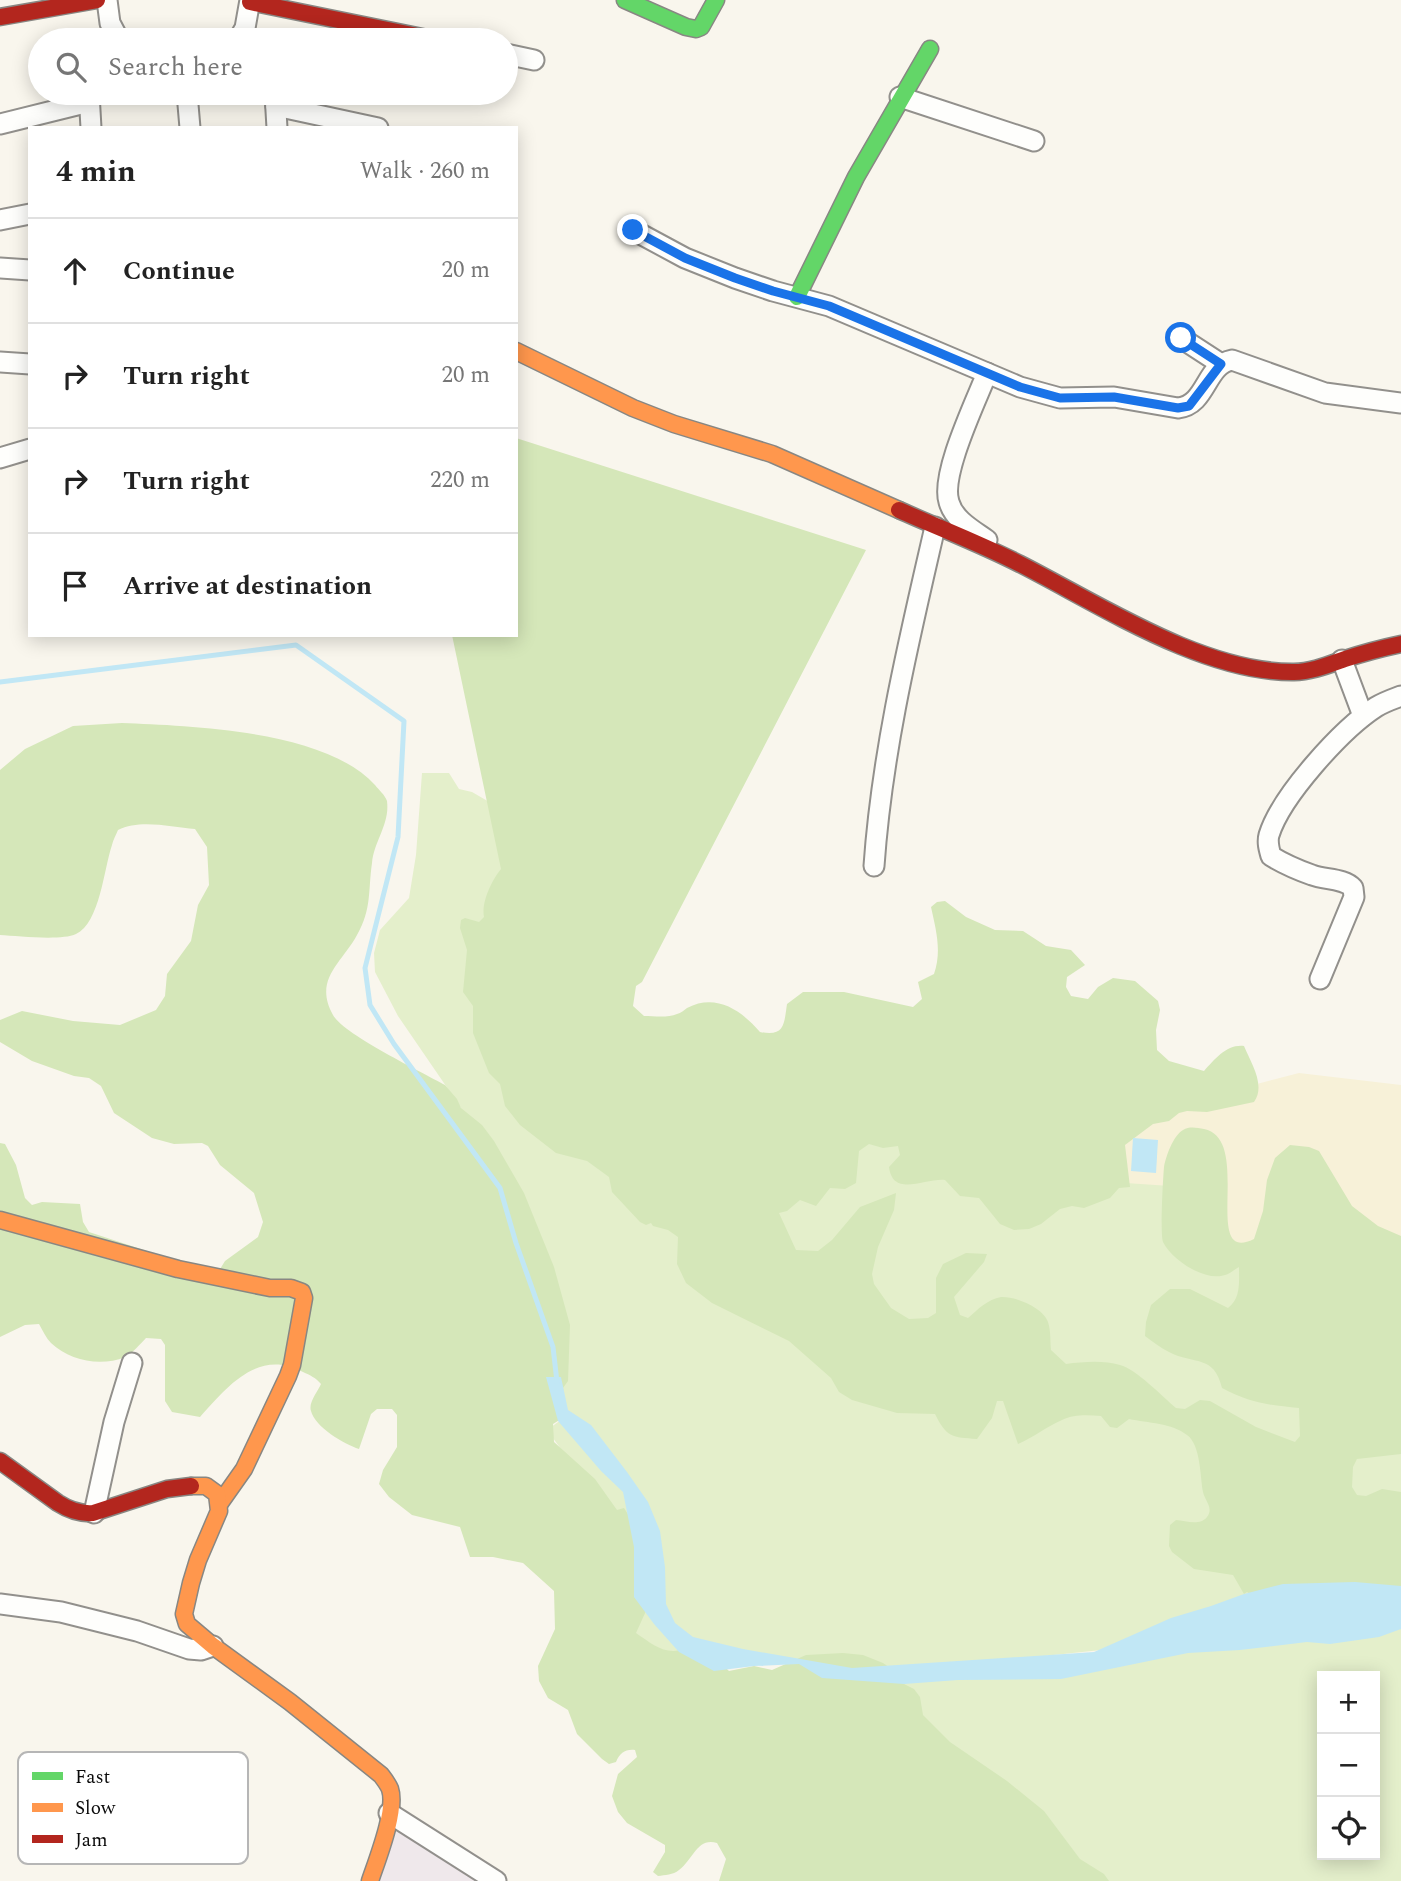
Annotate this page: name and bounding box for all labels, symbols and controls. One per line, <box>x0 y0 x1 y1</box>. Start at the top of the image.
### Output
search box <box>28 28 518 105</box>
text: Search here <box>108 47 243 87</box>
icon: search <box>52 48 90 86</box>
text: 4 min <box>56 149 136 195</box>
text: Walk · 260 m <box>360 154 490 189</box>
route end <box>617 214 648 245</box>
text: Continue <box>123 251 235 291</box>
icon: ahead <box>56 252 94 290</box>
text: 20 m <box>441 253 490 288</box>
route start <box>1165 322 1196 353</box>
text: Turn right <box>123 356 250 396</box>
icon: right <box>56 357 94 395</box>
text: 20 m <box>441 358 490 393</box>
text: Turn right <box>123 461 250 501</box>
icon: right <box>56 462 94 500</box>
text: 220 m <box>430 463 490 498</box>
text: Arrive at destination <box>123 566 372 606</box>
icon: arrive <box>56 567 94 605</box>
map controls <box>1317 1671 1380 1860</box>
button: + <box>1317 1671 1380 1734</box>
button: − <box>1317 1734 1380 1797</box>
legend <box>18 1752 248 1864</box>
text: Fast <box>75 1763 111 1792</box>
text: Slow <box>75 1794 116 1823</box>
button: locate <box>1317 1797 1380 1860</box>
text: Jam <box>75 1826 107 1855</box>

